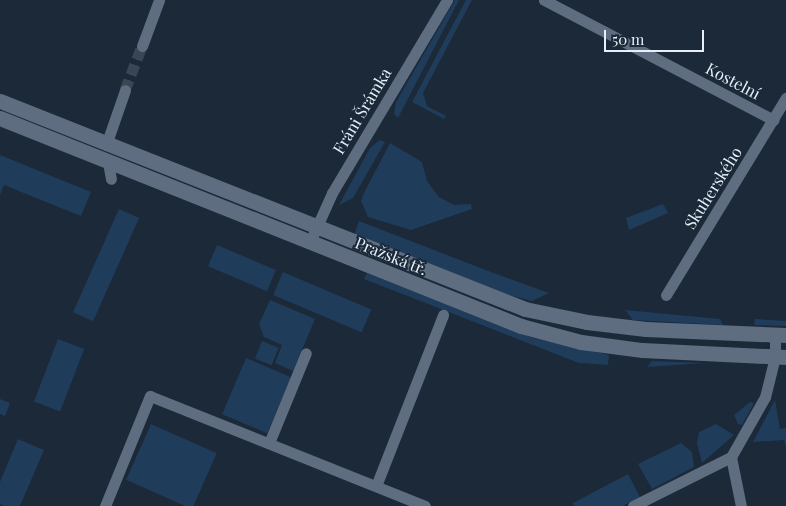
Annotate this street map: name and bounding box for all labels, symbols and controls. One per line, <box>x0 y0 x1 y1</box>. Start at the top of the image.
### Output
scale bar <box>606 20 706 52</box>
text: 50 m <box>612 29 644 49</box>
street label: Kostelní <box>702 59 764 103</box>
street label: Fráni Šrámka <box>329 65 395 157</box>
street label: Skuherského <box>680 143 746 233</box>
street label: Pražská tř. <box>352 233 430 279</box>

